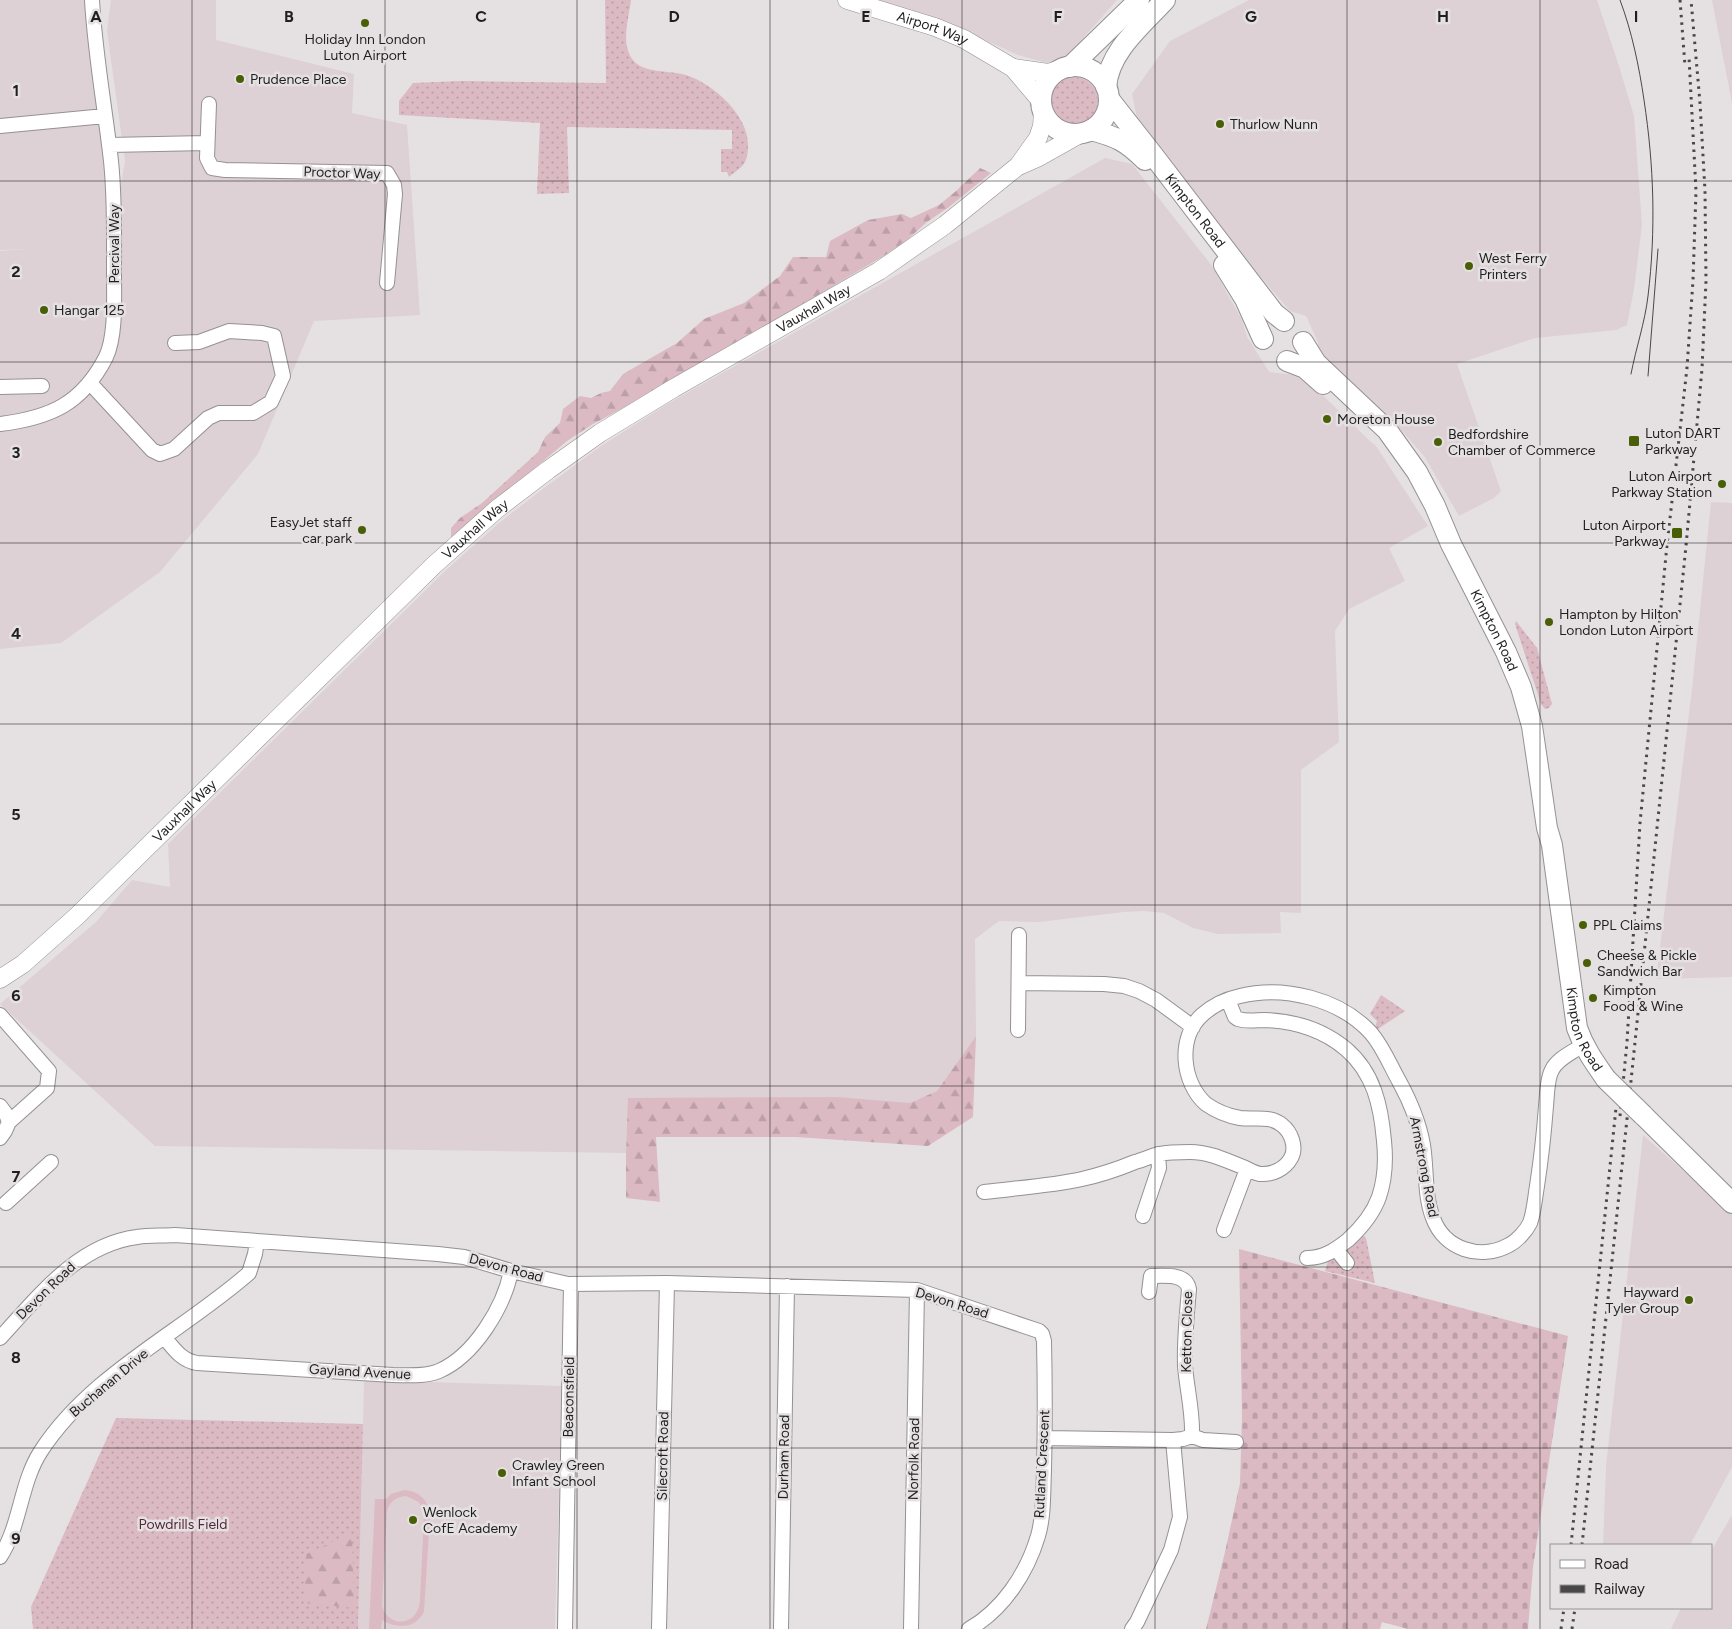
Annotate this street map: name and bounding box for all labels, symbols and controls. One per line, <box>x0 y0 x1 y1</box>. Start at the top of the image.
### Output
text: A <box>90 7 102 26</box>
text: B <box>284 7 294 26</box>
text: C <box>475 7 487 26</box>
text: D <box>668 7 680 26</box>
text: E <box>861 7 871 26</box>
street label: Airport Way <box>895 7 972 49</box>
text: F <box>1054 7 1063 26</box>
text: G <box>1245 7 1257 26</box>
text: H <box>1437 7 1449 26</box>
text: I <box>1634 7 1638 26</box>
marker: Holiday Inn London Luton Airport <box>359 17 371 29</box>
place label: Holiday Inn London Luton Airport <box>304 31 426 64</box>
place label: Prudence Place <box>250 71 347 88</box>
marker: Prudence Place <box>234 73 246 85</box>
text: 1 <box>13 81 19 100</box>
place label: Thurlow Nunn <box>1230 116 1318 133</box>
marker: Thurlow Nunn <box>1214 118 1226 130</box>
street label: Proctor Way <box>303 163 382 183</box>
street label: Kimpton Road <box>1162 170 1229 251</box>
street label: Percival Way <box>106 204 123 284</box>
place label: West Ferry Printers <box>1479 250 1547 283</box>
marker: West Ferry Printers <box>1463 260 1475 272</box>
text: 2 <box>11 262 21 281</box>
street label: Vauxhall Way <box>773 280 854 336</box>
place label: Hangar 125 <box>54 302 125 319</box>
marker: Hangar 125 <box>38 304 50 316</box>
place label: Moreton House <box>1337 411 1435 428</box>
marker: Moreton House <box>1321 413 1333 425</box>
place label: Luton DART Parkway <box>1645 425 1721 458</box>
place label: Bedfordshire Chamber of Commerce <box>1448 426 1596 459</box>
marker: Luton DART Parkway <box>1627 434 1641 448</box>
marker: Bedfordshire Chamber of Commerce <box>1432 436 1444 448</box>
text: 3 <box>12 443 21 462</box>
place label: Luton Airport Parkway Station <box>1611 468 1712 501</box>
marker: Luton Airport Parkway Station <box>1716 478 1728 490</box>
street label: Vauxhall Way <box>438 495 512 563</box>
place label: EasyJet staff car park <box>270 514 353 547</box>
place label: Luton Airport Parkway <box>1582 517 1667 550</box>
marker: EasyJet staff car park <box>356 524 368 536</box>
marker: Luton Airport Parkway <box>1670 526 1684 540</box>
street label: Kimpton Road <box>1467 586 1522 673</box>
place label: Hampton by Hilton London Luton Airport <box>1559 606 1693 639</box>
marker: Hampton by Hilton London Luton Airport <box>1543 616 1555 628</box>
text: 4 <box>11 624 21 643</box>
street label: Vauxhall Way <box>149 775 220 846</box>
text: 5 <box>11 805 21 824</box>
place label: PPL Claims <box>1593 917 1662 934</box>
marker: PPL Claims <box>1577 919 1589 931</box>
place label: Cheese & Pickle Sandwich Bar <box>1597 947 1697 980</box>
marker: Cheese & Pickle Sandwich Bar <box>1581 957 1593 969</box>
place label: Kimpton Food & Wine <box>1603 982 1683 1015</box>
text: 6 <box>11 986 21 1005</box>
street label: Kimpton Road <box>1563 986 1606 1074</box>
marker: Kimpton Food & Wine <box>1587 992 1599 1004</box>
street label: Armstrong Road <box>1406 1115 1442 1219</box>
text: 7 <box>12 1167 21 1186</box>
street label: Devon Road <box>467 1250 545 1286</box>
street label: Devon Road <box>13 1259 79 1323</box>
street label: Devon Road <box>913 1284 991 1322</box>
place label: Hayward Tyler Group <box>1606 1284 1679 1317</box>
street label: Ketton Close <box>1178 1291 1196 1373</box>
marker: Hayward Tyler Group <box>1683 1294 1695 1306</box>
street label: Buchanan Drive <box>66 1345 152 1421</box>
text: 8 <box>11 1348 21 1367</box>
street label: Beaconsfield <box>560 1356 578 1438</box>
street label: Gayland Avenue <box>309 1361 412 1383</box>
street label: Rutland Crescent <box>1031 1409 1053 1519</box>
street label: Silecroft Road <box>654 1411 672 1501</box>
street label: Durham Road <box>775 1414 793 1500</box>
street label: Norfolk Road <box>905 1418 923 1500</box>
place label: Crawley Green Infant School <box>512 1457 605 1490</box>
marker: Crawley Green Infant School <box>496 1467 508 1479</box>
place label: Wenlock CofE Academy <box>423 1504 518 1537</box>
marker: Wenlock CofE Academy <box>407 1514 419 1526</box>
park label: Powdrills Field <box>139 1516 227 1533</box>
text: 9 <box>11 1529 21 1548</box>
legend <box>1550 1544 1712 1609</box>
text: Road <box>1594 1555 1629 1573</box>
text: Railway <box>1594 1580 1645 1598</box>

